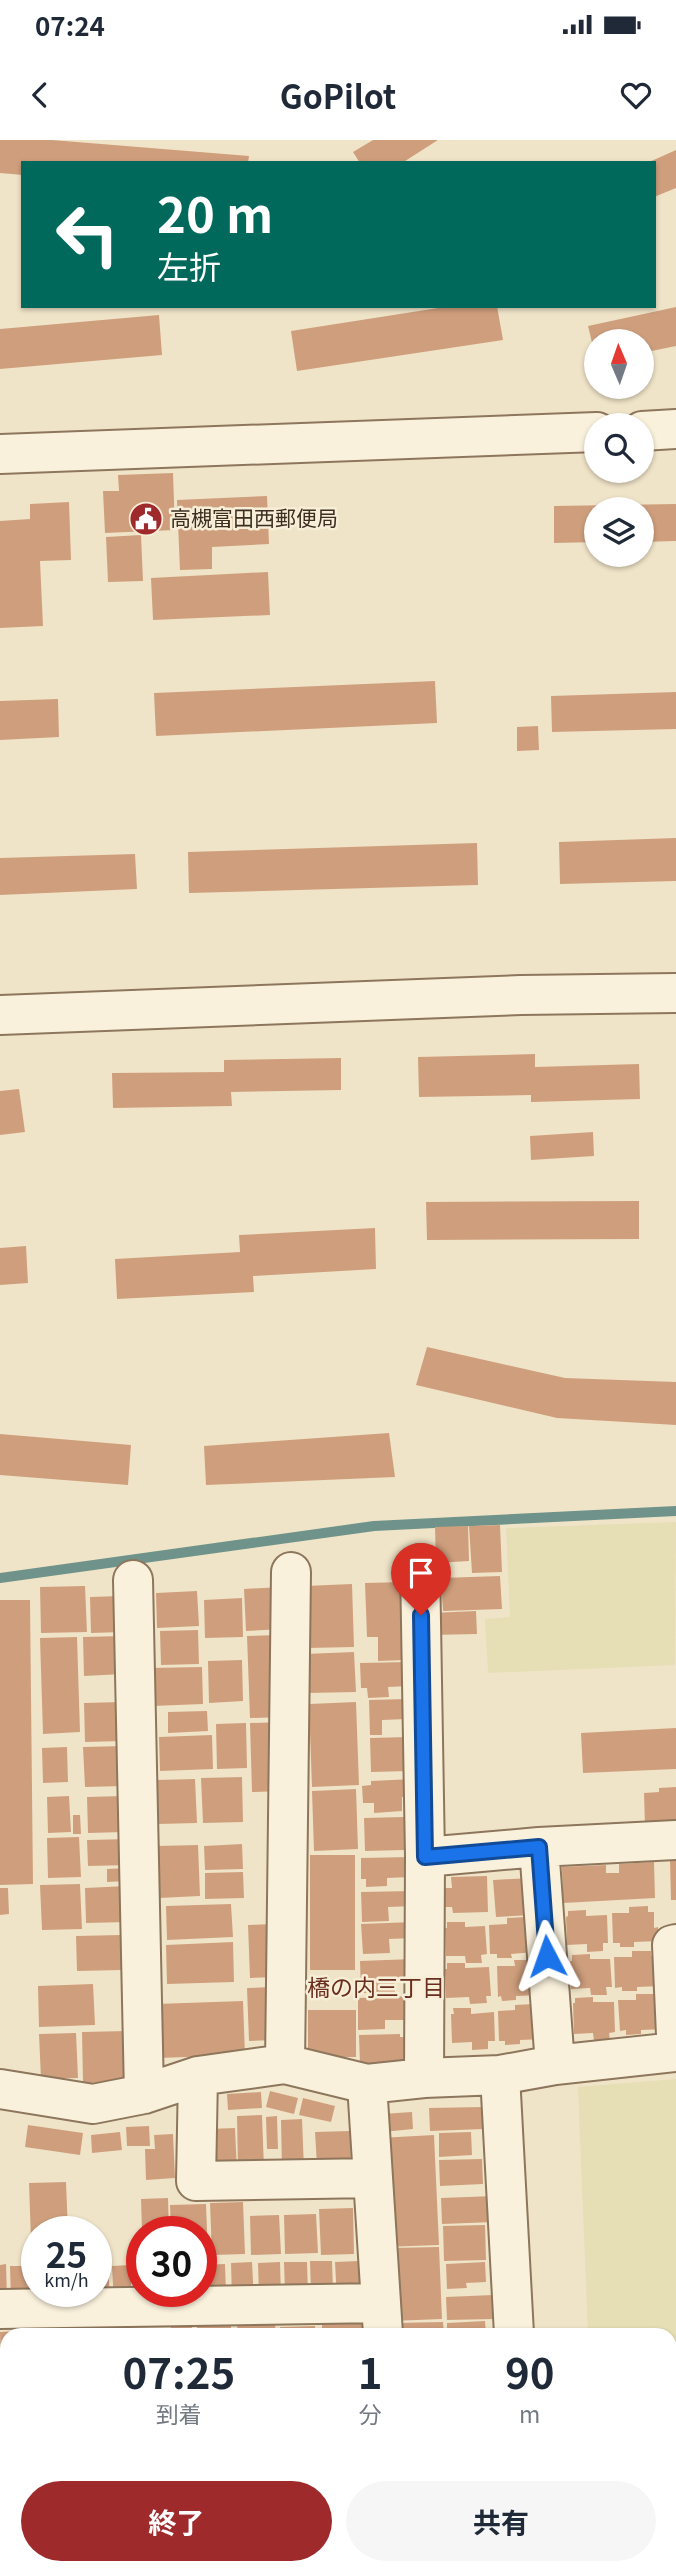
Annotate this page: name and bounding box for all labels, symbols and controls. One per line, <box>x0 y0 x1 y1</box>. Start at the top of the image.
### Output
text: 07:24 <box>35 6 105 43</box>
text: GoPilot <box>280 72 396 118</box>
icon: back <box>21 76 59 114</box>
icon: heart <box>617 76 655 114</box>
text: 20 m <box>157 176 273 247</box>
icon: left <box>42 189 133 280</box>
text: 左折 <box>157 242 221 288</box>
north arrow <box>584 329 654 399</box>
map controls <box>584 329 654 567</box>
button: search <box>584 413 654 483</box>
button: layers <box>584 497 654 567</box>
public building icon: 高槻富田西郵便局 <box>127 500 165 538</box>
place label: 高槻富田西郵便局 <box>170 502 338 532</box>
pin <box>391 1543 451 1615</box>
icon: arrive <box>402 1554 440 1592</box>
position arrow <box>510 1919 584 1993</box>
district label: 橋の内三丁目 <box>307 1969 445 2003</box>
speed limit sign: 30 <box>126 2216 217 2307</box>
text: 25 <box>46 2227 87 2278</box>
text: km/h <box>44 2266 89 2292</box>
text: 07:25 <box>122 2340 235 2401</box>
text: 1 <box>358 2340 383 2401</box>
text: 90 <box>505 2340 555 2401</box>
text: 到着 <box>156 2396 202 2430</box>
text: 分 <box>359 2396 382 2430</box>
text: m <box>519 2396 540 2430</box>
button: 終了 <box>21 2481 332 2561</box>
button: 共有 <box>346 2481 656 2561</box>

